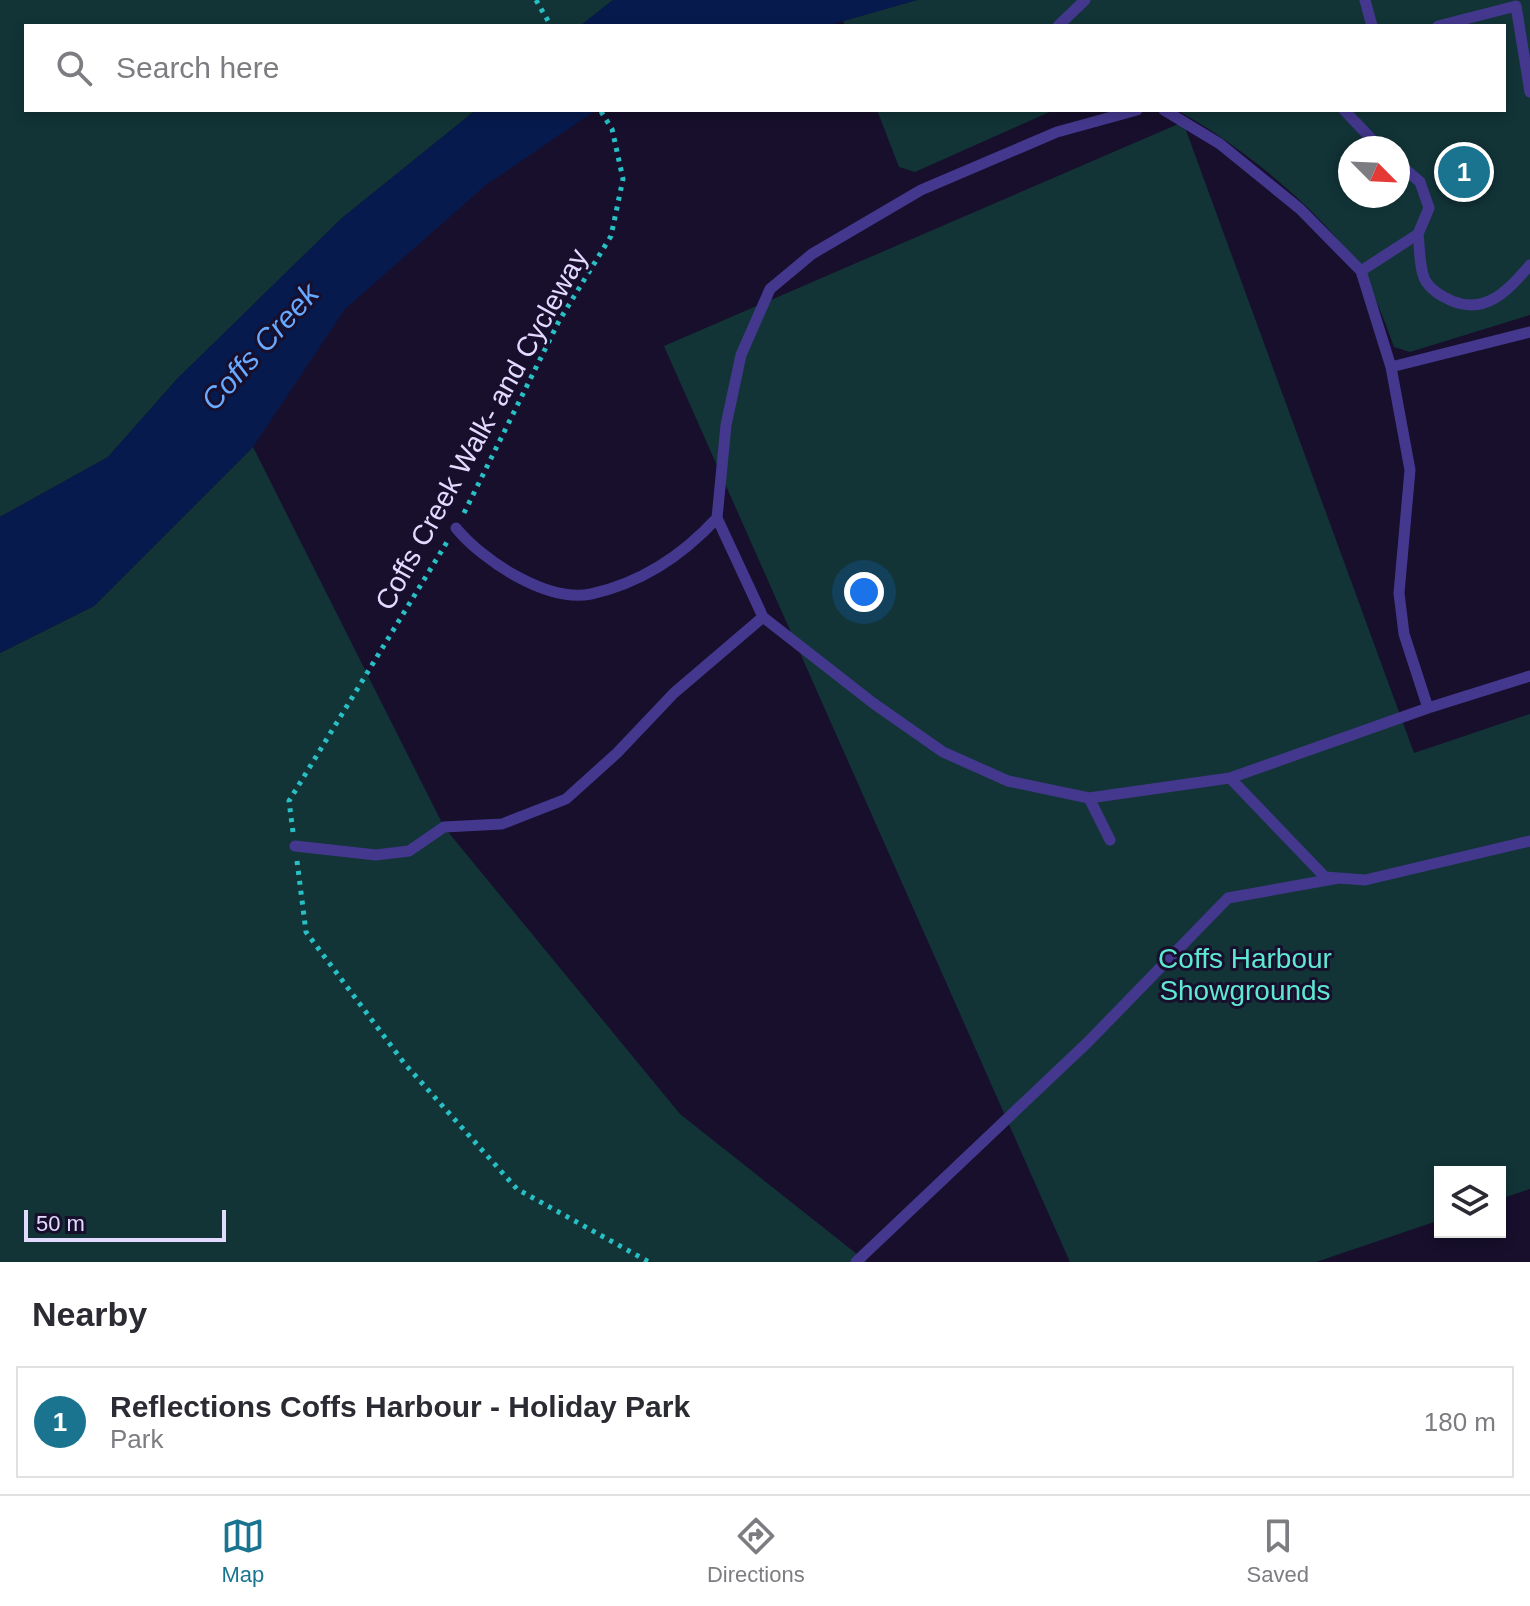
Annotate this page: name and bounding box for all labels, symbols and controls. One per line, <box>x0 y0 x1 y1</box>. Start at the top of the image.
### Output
search box <box>24 24 1506 112</box>
icon: search <box>52 46 96 90</box>
text: Search here <box>116 51 279 84</box>
north arrow <box>1338 136 1410 208</box>
pin: 1 <box>1438 142 1490 202</box>
street label: Coffs Creek Walk- and Cycleway <box>369 243 594 615</box>
water label: Coffs Creek <box>194 275 326 417</box>
your location <box>844 572 884 612</box>
park label: Coffs Harbour Showgrounds <box>1158 943 1332 1006</box>
map controls <box>1434 1166 1506 1238</box>
button: layers <box>1434 1166 1506 1238</box>
scale bar <box>24 1206 226 1242</box>
text: 50 m <box>36 1211 85 1236</box>
text: Nearby <box>32 1295 147 1333</box>
text: Reflections Coffs Harbour - Holiday Park <box>110 1390 690 1423</box>
text: 1 <box>53 1407 67 1437</box>
text: 180 m <box>1424 1407 1496 1437</box>
text: Park <box>110 1424 163 1454</box>
tab: Map <box>221 1514 265 1588</box>
tab: Directions <box>707 1514 805 1588</box>
tab: Saved <box>1247 1514 1309 1588</box>

